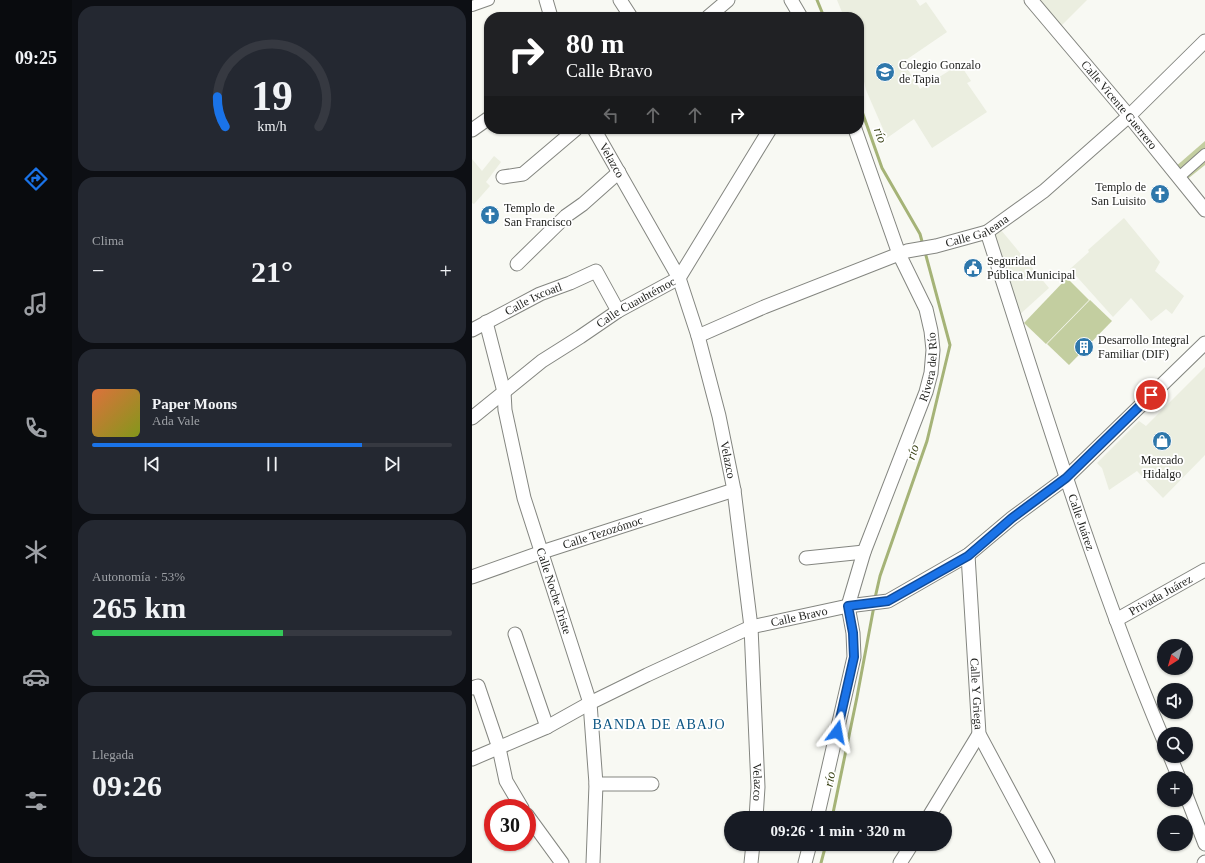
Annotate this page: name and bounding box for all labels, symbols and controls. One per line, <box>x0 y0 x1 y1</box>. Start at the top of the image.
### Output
icon: right <box>500 28 552 80</box>
text: 80 m <box>566 28 624 59</box>
text: 09:25 <box>15 48 57 68</box>
place label: Colegio Gonzalo de Tapia <box>899 58 981 86</box>
street label: Calle Vicente Guerrero <box>1078 58 1160 152</box>
text: Calle Bravo <box>566 61 652 81</box>
school or university icon: Colegio Gonzalo de Tapia <box>874 61 896 83</box>
text: 19 <box>251 73 293 119</box>
icon: left <box>600 104 622 126</box>
icon: ahead <box>642 104 664 126</box>
icon: ahead <box>684 104 706 126</box>
icon: right <box>726 104 748 126</box>
text: km/h <box>257 117 287 133</box>
water label: río <box>871 125 890 145</box>
street label: Velazco <box>596 140 627 180</box>
icon: directions <box>22 165 50 193</box>
place label: Templo de San Luisito <box>1091 180 1146 208</box>
church icon: Templo de San Luisito <box>1149 183 1171 205</box>
place label: Templo de San Francisco <box>504 201 572 229</box>
church icon: Templo de San Francisco <box>479 204 501 226</box>
street label: Calle Galeana <box>944 211 1012 250</box>
text: Clima <box>92 233 124 248</box>
place label: Seguridad Pública Municipal <box>987 254 1076 282</box>
text: 21° <box>251 255 293 288</box>
public building icon: Seguridad Pública Municipal <box>962 257 984 279</box>
text: − <box>92 258 104 283</box>
text: + <box>440 258 452 283</box>
street label: Calle Cuauhtémoc <box>594 274 678 331</box>
street label: Calle Ixcoatl <box>502 279 565 318</box>
icon: music <box>22 290 50 318</box>
street label: Rivera del Río <box>916 332 940 403</box>
place label: Desarrollo Integral Familiar (DIF) <box>1098 333 1190 361</box>
building icon: Desarrollo Integral Familiar (DIF) <box>1073 336 1095 358</box>
pin <box>1134 378 1168 412</box>
icon: arrive <box>1140 384 1162 406</box>
text: Paper Moons <box>152 396 237 412</box>
text: Ada Vale <box>152 413 200 428</box>
icon: phone <box>22 414 50 442</box>
shop icon: Mercado Hidalgo <box>1151 430 1173 452</box>
street label: Velazco <box>717 440 739 480</box>
water label: río <box>903 442 922 462</box>
icon: previous <box>141 453 163 475</box>
icon: pause <box>261 453 283 475</box>
icon: next <box>381 453 403 475</box>
place label: Mercado Hidalgo <box>1141 453 1183 481</box>
street label: Calle Juárez <box>1065 492 1098 552</box>
street label: Calle Tezozómoc <box>561 513 644 552</box>
icon: climate <box>22 538 50 566</box>
street label: Calle Noche Triste <box>533 546 574 636</box>
text: Autonomía · 53% <box>92 569 185 584</box>
street label: Privada Juárez <box>1126 572 1195 618</box>
text: 265 km <box>92 591 186 624</box>
street label: Calle Bravo <box>769 604 829 630</box>
north arrow <box>1157 639 1193 675</box>
map controls <box>1157 639 1193 851</box>
street label: Calle Y Griega <box>967 657 986 731</box>
icon: car <box>22 663 50 691</box>
button: sound <box>1157 683 1193 719</box>
position arrow <box>816 711 858 753</box>
district label: BANDA DE ABAJO <box>592 717 726 732</box>
button: search <box>1157 727 1193 763</box>
text: Llegada <box>92 747 134 762</box>
street label: Velazco <box>750 763 765 801</box>
text: 09:26 <box>92 769 162 802</box>
water label: río <box>821 770 838 788</box>
button: + <box>1157 771 1193 807</box>
icon: filters <box>22 787 50 815</box>
speed limit sign: 30 <box>484 799 536 851</box>
button: − <box>1157 815 1193 851</box>
text: 09:26 · 1 min · 320 m <box>771 823 906 839</box>

